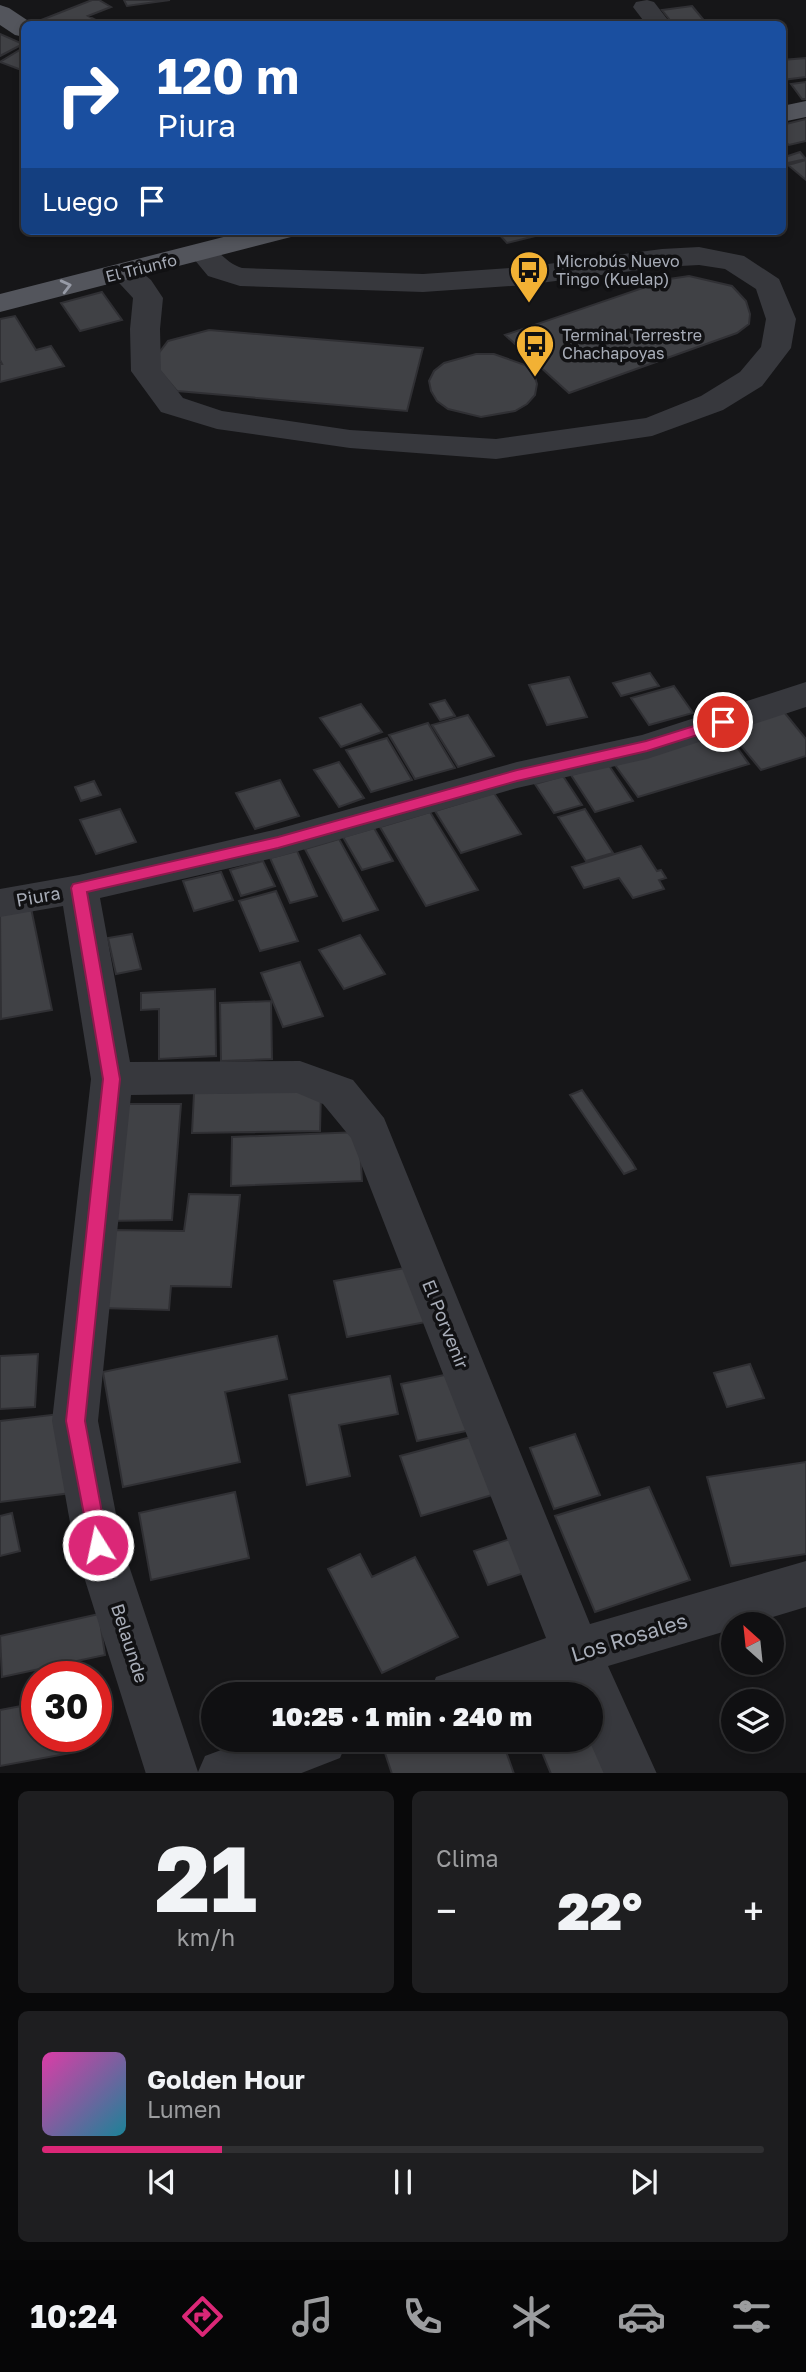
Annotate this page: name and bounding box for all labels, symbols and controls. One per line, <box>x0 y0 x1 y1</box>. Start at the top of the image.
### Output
text: 120 m <box>157 46 299 105</box>
icon: right <box>42 49 133 140</box>
text: Piura <box>157 106 236 144</box>
icon: arrive <box>133 182 171 220</box>
text: Luego <box>42 186 119 217</box>
bus stop icon: Microbús Nuevo Tingo (Kuelap) <box>508 249 550 304</box>
street label: El Triunfo <box>103 250 179 286</box>
place label: Microbús Nuevo Tingo (Kuelap) <box>556 251 680 289</box>
one-way arrow <box>60 280 72 295</box>
bus stop icon: Terminal Terrestre Chachapoyas <box>514 323 556 378</box>
place label: Terminal Terrestre Chachapoyas <box>562 325 702 363</box>
pin <box>693 692 753 752</box>
icon: arrive <box>704 703 742 741</box>
street label: Piura <box>14 881 62 911</box>
street label: El Porvenir <box>418 1276 474 1372</box>
position arrow <box>61 1508 135 1582</box>
street label: Belaunde <box>107 1601 153 1685</box>
street label: Los Rosales <box>568 1607 690 1667</box>
north arrow <box>721 1612 784 1675</box>
map controls <box>721 1612 784 1752</box>
speed limit sign: 30 <box>21 1661 112 1752</box>
button: layers <box>721 1689 784 1752</box>
text: 10:25 · 1 min · 240 m <box>272 1701 532 1732</box>
text: 21 <box>155 1823 257 1932</box>
text: Clima <box>436 1844 499 1872</box>
text: 22° <box>558 1879 642 1941</box>
text: − <box>436 1888 457 1933</box>
text: + <box>743 1888 764 1933</box>
text: km/h <box>177 1923 235 1951</box>
text: Golden Hour <box>147 2064 305 2095</box>
text: Lumen <box>147 2095 221 2123</box>
icon: previous <box>143 2163 181 2201</box>
icon: pause <box>384 2163 422 2201</box>
icon: next <box>625 2163 663 2201</box>
icon: directions <box>178 2292 227 2341</box>
icon: music <box>288 2292 337 2341</box>
icon: phone <box>398 2292 447 2341</box>
icon: climate <box>507 2292 556 2341</box>
icon: car <box>617 2292 666 2341</box>
icon: filters <box>727 2292 776 2341</box>
text: 10:24 <box>30 2297 117 2335</box>

